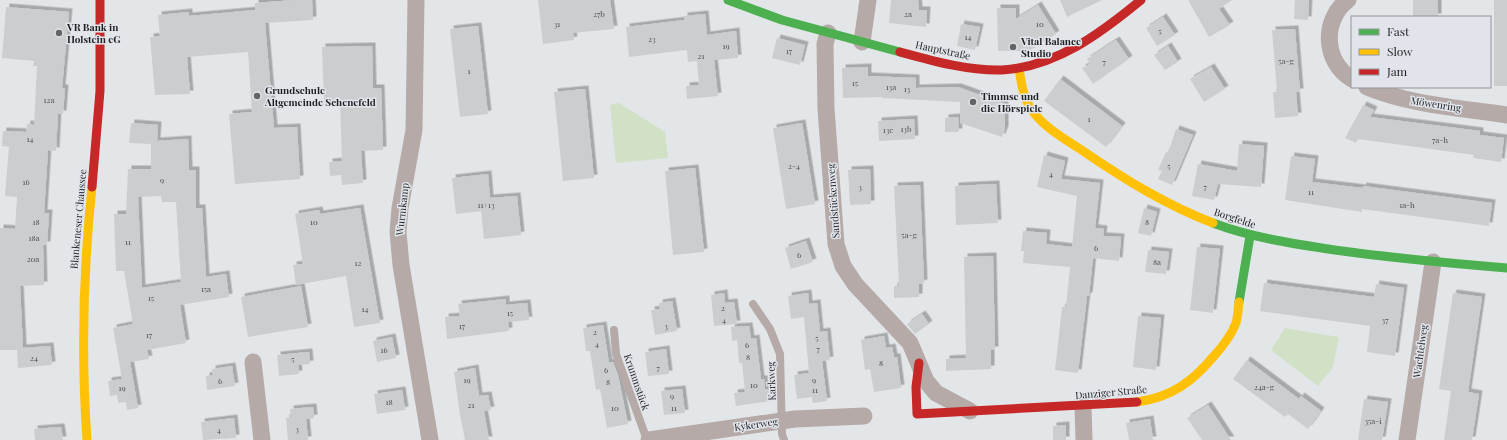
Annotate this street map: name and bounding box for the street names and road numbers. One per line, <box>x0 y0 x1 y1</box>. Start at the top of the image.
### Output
street label: Hauptstraße <box>914 37 972 63</box>
street label: Möwenring <box>1410 93 1463 115</box>
street label: Sandstückenweg <box>823 162 843 239</box>
street label: Blankeneser Chaussee <box>67 169 89 269</box>
street label: Wurmkamp <box>392 182 412 237</box>
street label: Borgfelde <box>1212 205 1258 231</box>
street label: Wachtelweg <box>1409 323 1431 380</box>
street label: Krummstück <box>621 352 653 413</box>
street label: Karkweg <box>763 360 779 401</box>
street label: Danziger Straße <box>1074 382 1148 402</box>
street label: Kykerweg <box>733 414 779 434</box>

